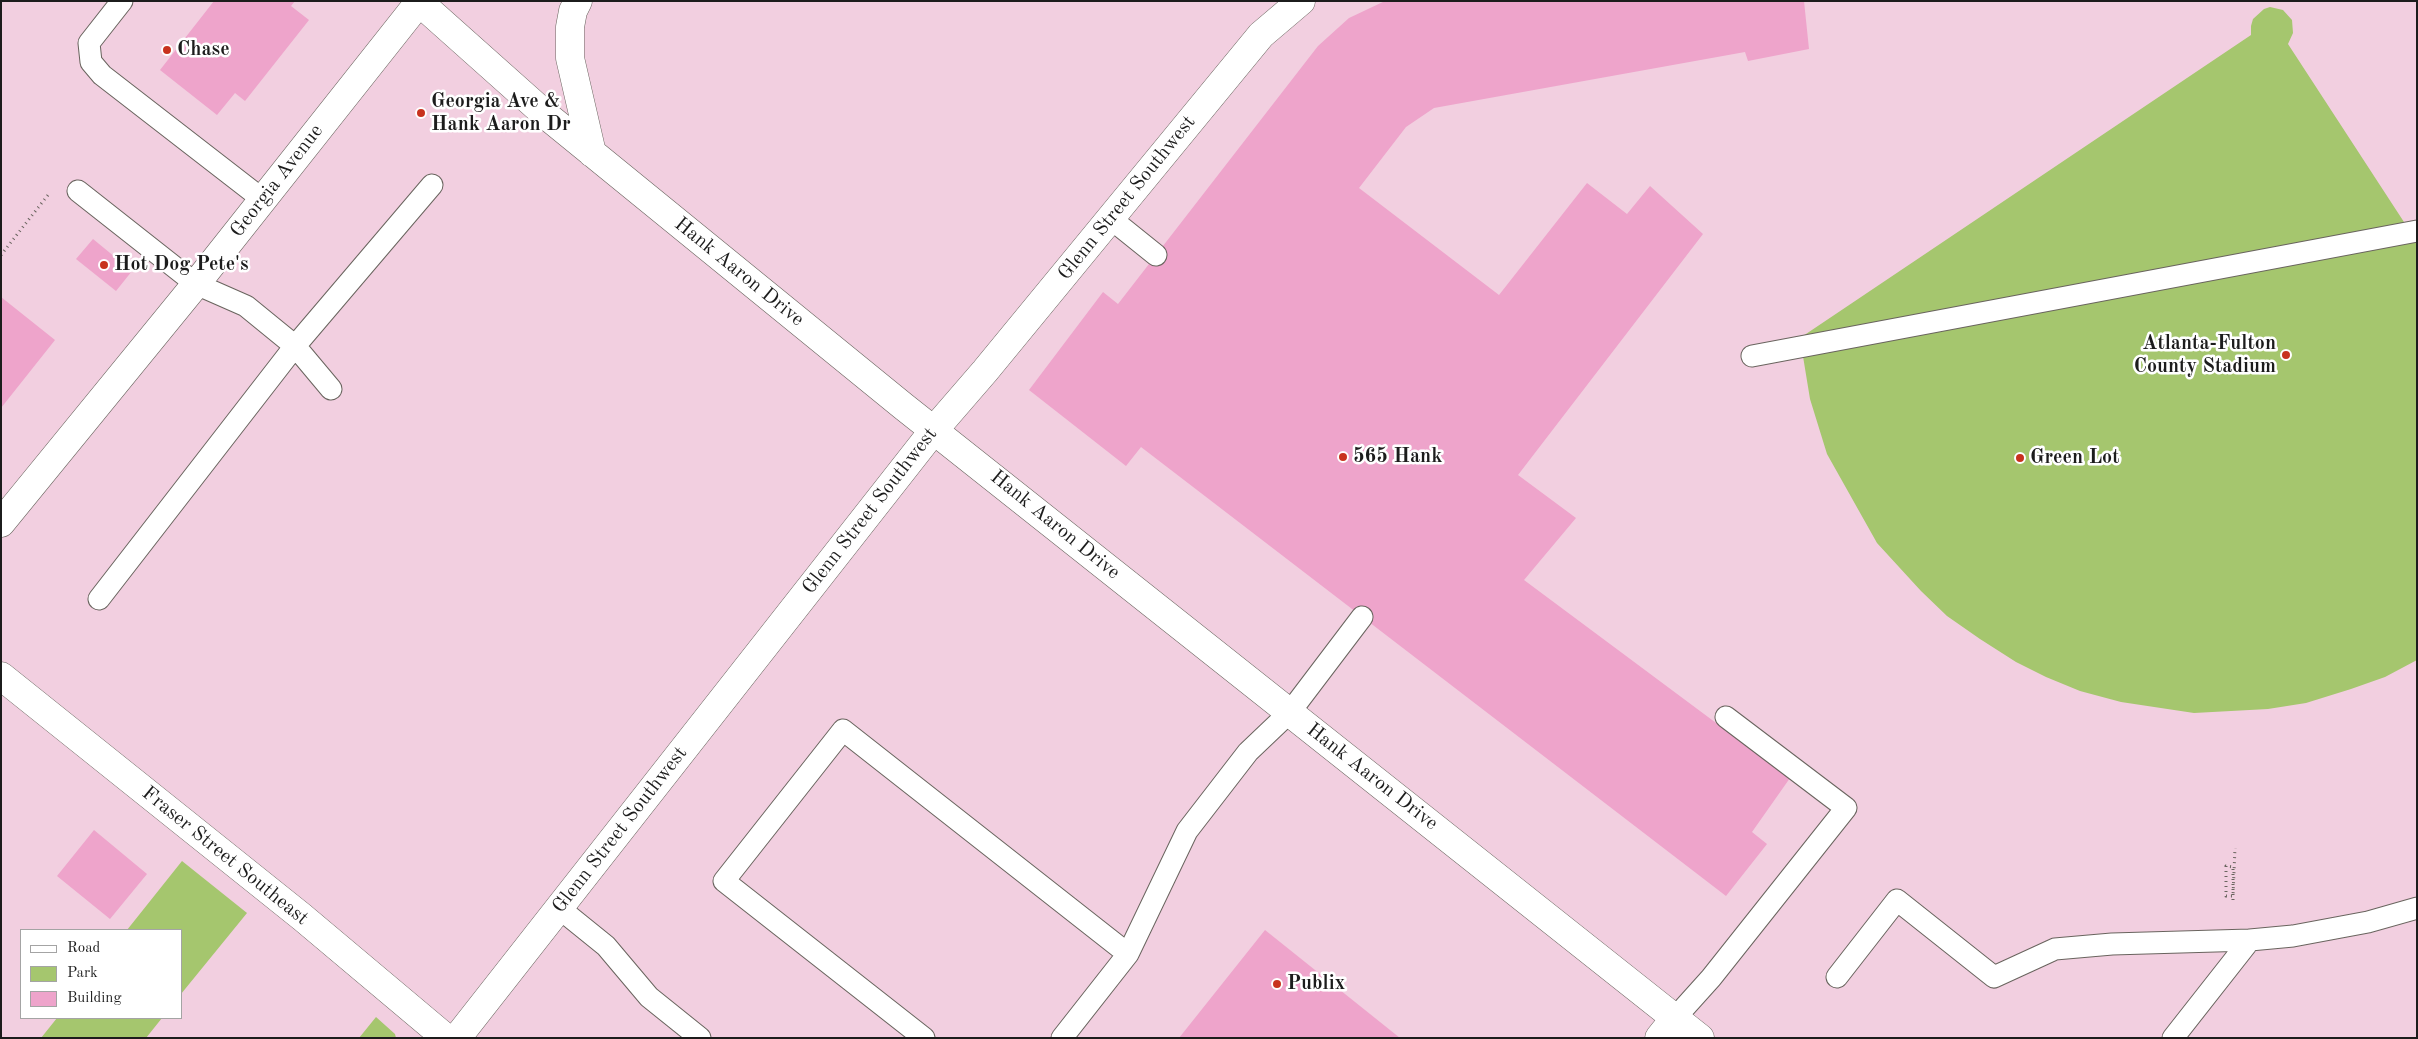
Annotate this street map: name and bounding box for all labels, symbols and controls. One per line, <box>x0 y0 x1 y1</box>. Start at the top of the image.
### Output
place label: Chase <box>177 38 230 62</box>
marker: Chase <box>161 44 173 56</box>
place label: Georgia Ave & Hank Aaron Dr <box>431 90 571 137</box>
marker: Georgia Ave & Hank Aaron Dr <box>415 107 427 119</box>
street label: Glenn Street Southwest <box>1053 111 1201 285</box>
street label: Georgia Avenue <box>225 120 329 242</box>
street label: Hank Aaron Drive <box>669 212 809 332</box>
place label: Hot Dog Pete's <box>114 253 248 277</box>
marker: Hot Dog Pete's <box>98 259 110 271</box>
place label: Atlanta-Fulton County Stadium <box>2134 332 2276 379</box>
marker: Atlanta-Fulton County Stadium <box>2280 349 2292 361</box>
street label: Glenn Street Southwest <box>797 423 943 599</box>
place label: 565 Hank <box>1353 445 1442 469</box>
place label: Green Lot <box>2030 446 2119 470</box>
marker: 565 Hank <box>1337 451 1349 463</box>
marker: Green Lot <box>2014 452 2026 464</box>
street label: Hank Aaron Drive <box>985 465 1125 585</box>
street label: Hank Aaron Drive <box>1302 718 1442 836</box>
street label: Glenn Street Southwest <box>547 742 693 918</box>
street label: Fraser Street Southeast <box>137 781 313 931</box>
legend <box>20 929 182 1019</box>
text: Road <box>67 941 100 956</box>
text: Park <box>67 966 98 981</box>
place label: Publix <box>1287 972 1345 996</box>
marker: Publix <box>1271 978 1283 990</box>
text: Building <box>67 991 122 1006</box>

